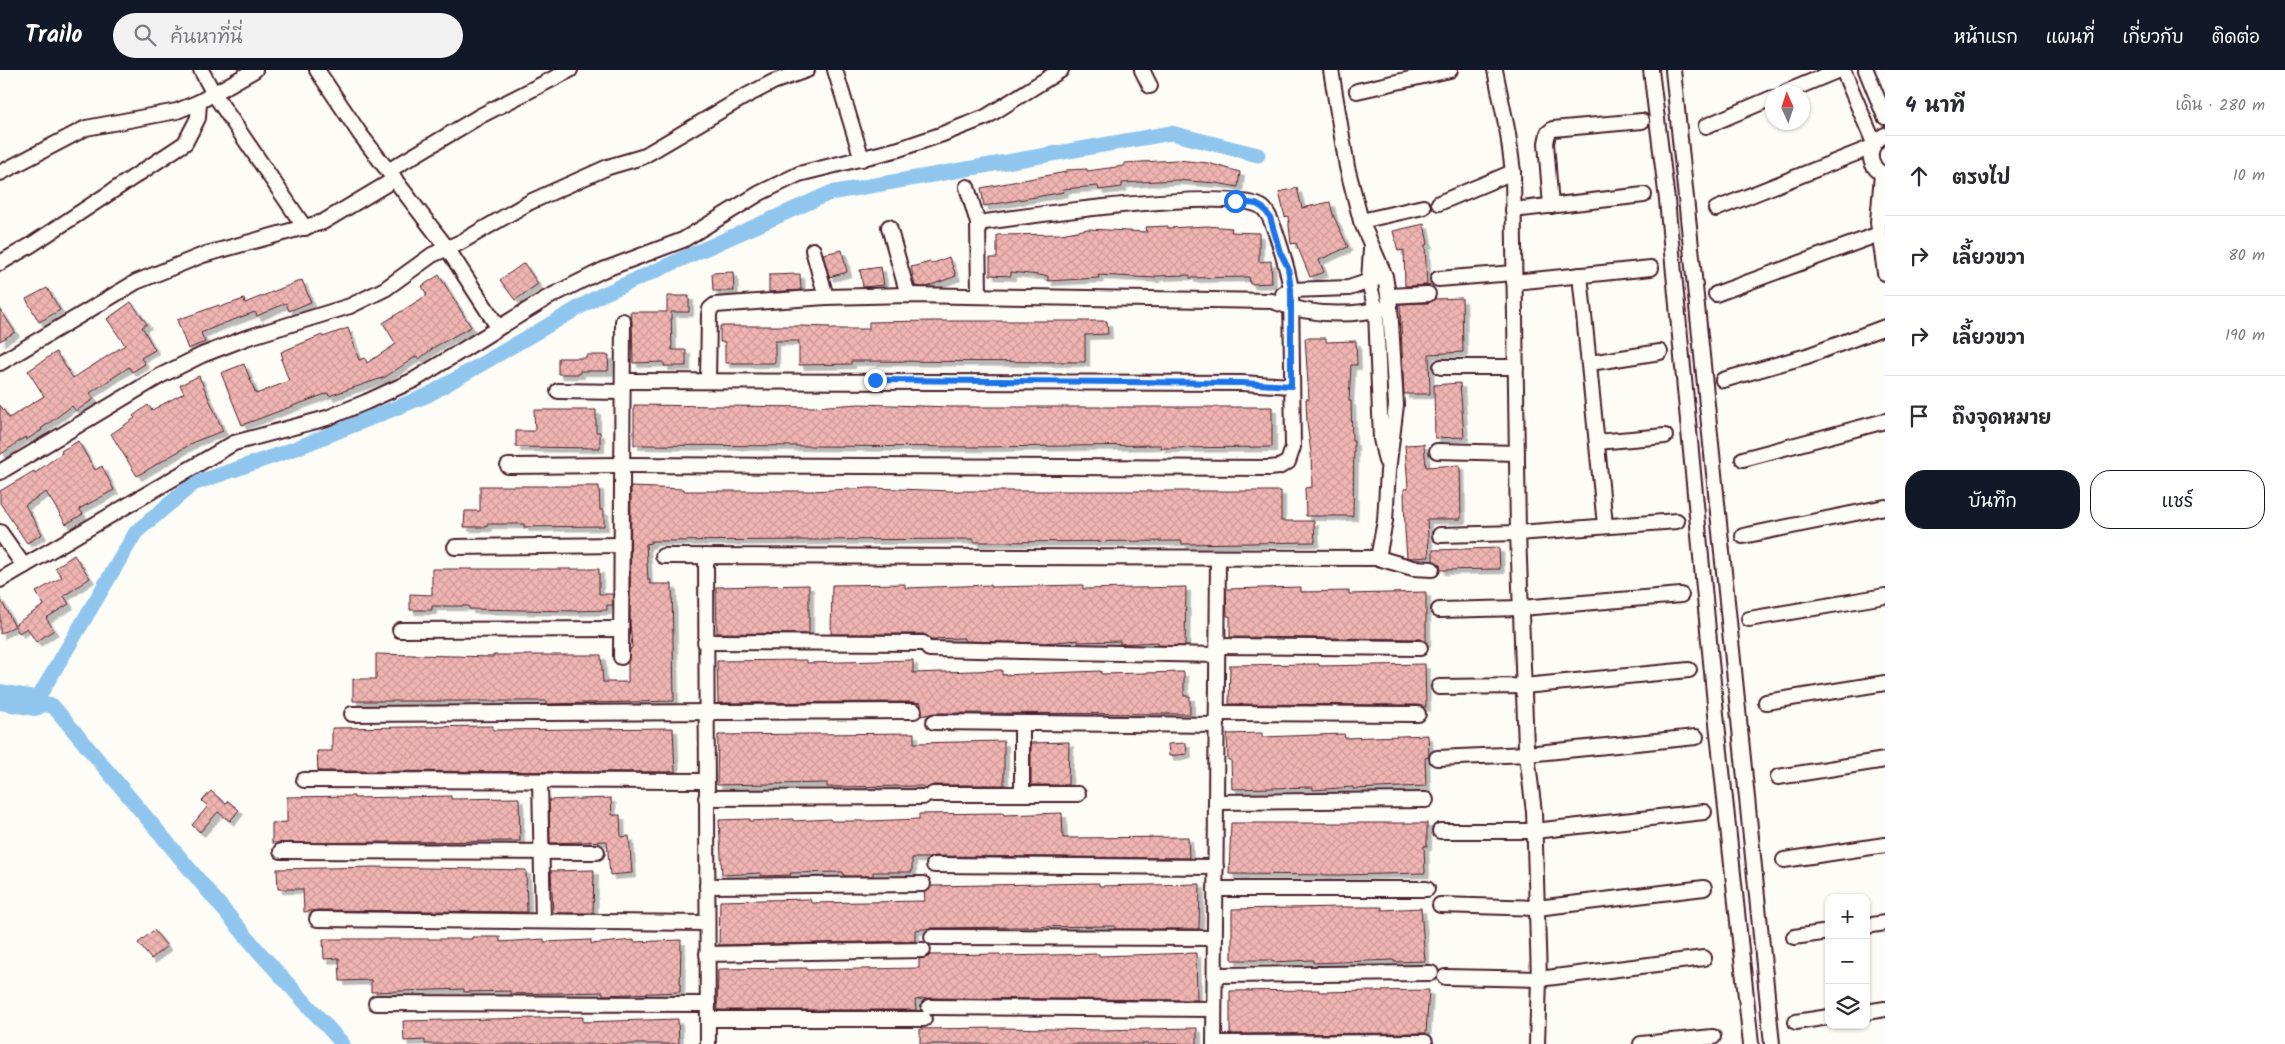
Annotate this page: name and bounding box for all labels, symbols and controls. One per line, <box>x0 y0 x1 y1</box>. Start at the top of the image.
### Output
search box <box>113 13 463 58</box>
text: Trailo <box>25 16 83 55</box>
icon: search <box>131 21 159 49</box>
text: ค้นหาที่นี่ <box>171 23 243 53</box>
text: หน้าแรก <box>1954 24 2018 53</box>
text: แผนที่ <box>2046 24 2094 53</box>
text: เกี่ยวกับ <box>2122 24 2184 53</box>
text: ติดต่อ <box>2212 24 2260 53</box>
north arrow <box>1765 85 1810 130</box>
text: 4 นาที <box>1905 90 1965 123</box>
text: เดิน · 280 m <box>2176 93 2265 118</box>
icon: ahead <box>1905 162 1933 190</box>
text: 10 m <box>2233 163 2265 188</box>
text: ตรงไป <box>1952 164 2010 194</box>
route start <box>1224 190 1247 213</box>
icon: right <box>1905 242 1933 270</box>
text: 80 m <box>2228 243 2265 268</box>
text: เลี้ยวขวา <box>1952 244 2025 274</box>
icon: right <box>1905 322 1933 350</box>
text: 190 m <box>2225 323 2265 348</box>
text: เลี้ยวขวา <box>1952 324 2025 354</box>
route end <box>864 369 887 392</box>
icon: arrive <box>1905 402 1933 430</box>
text: ถึงจุดหมาย <box>1952 404 2051 434</box>
button: บันทึก <box>1905 470 2080 529</box>
button: แชร์ <box>2090 470 2265 529</box>
map controls <box>1825 894 1870 1029</box>
button: + <box>1825 894 1870 939</box>
button: − <box>1825 939 1870 984</box>
button: layers <box>1825 984 1870 1029</box>

